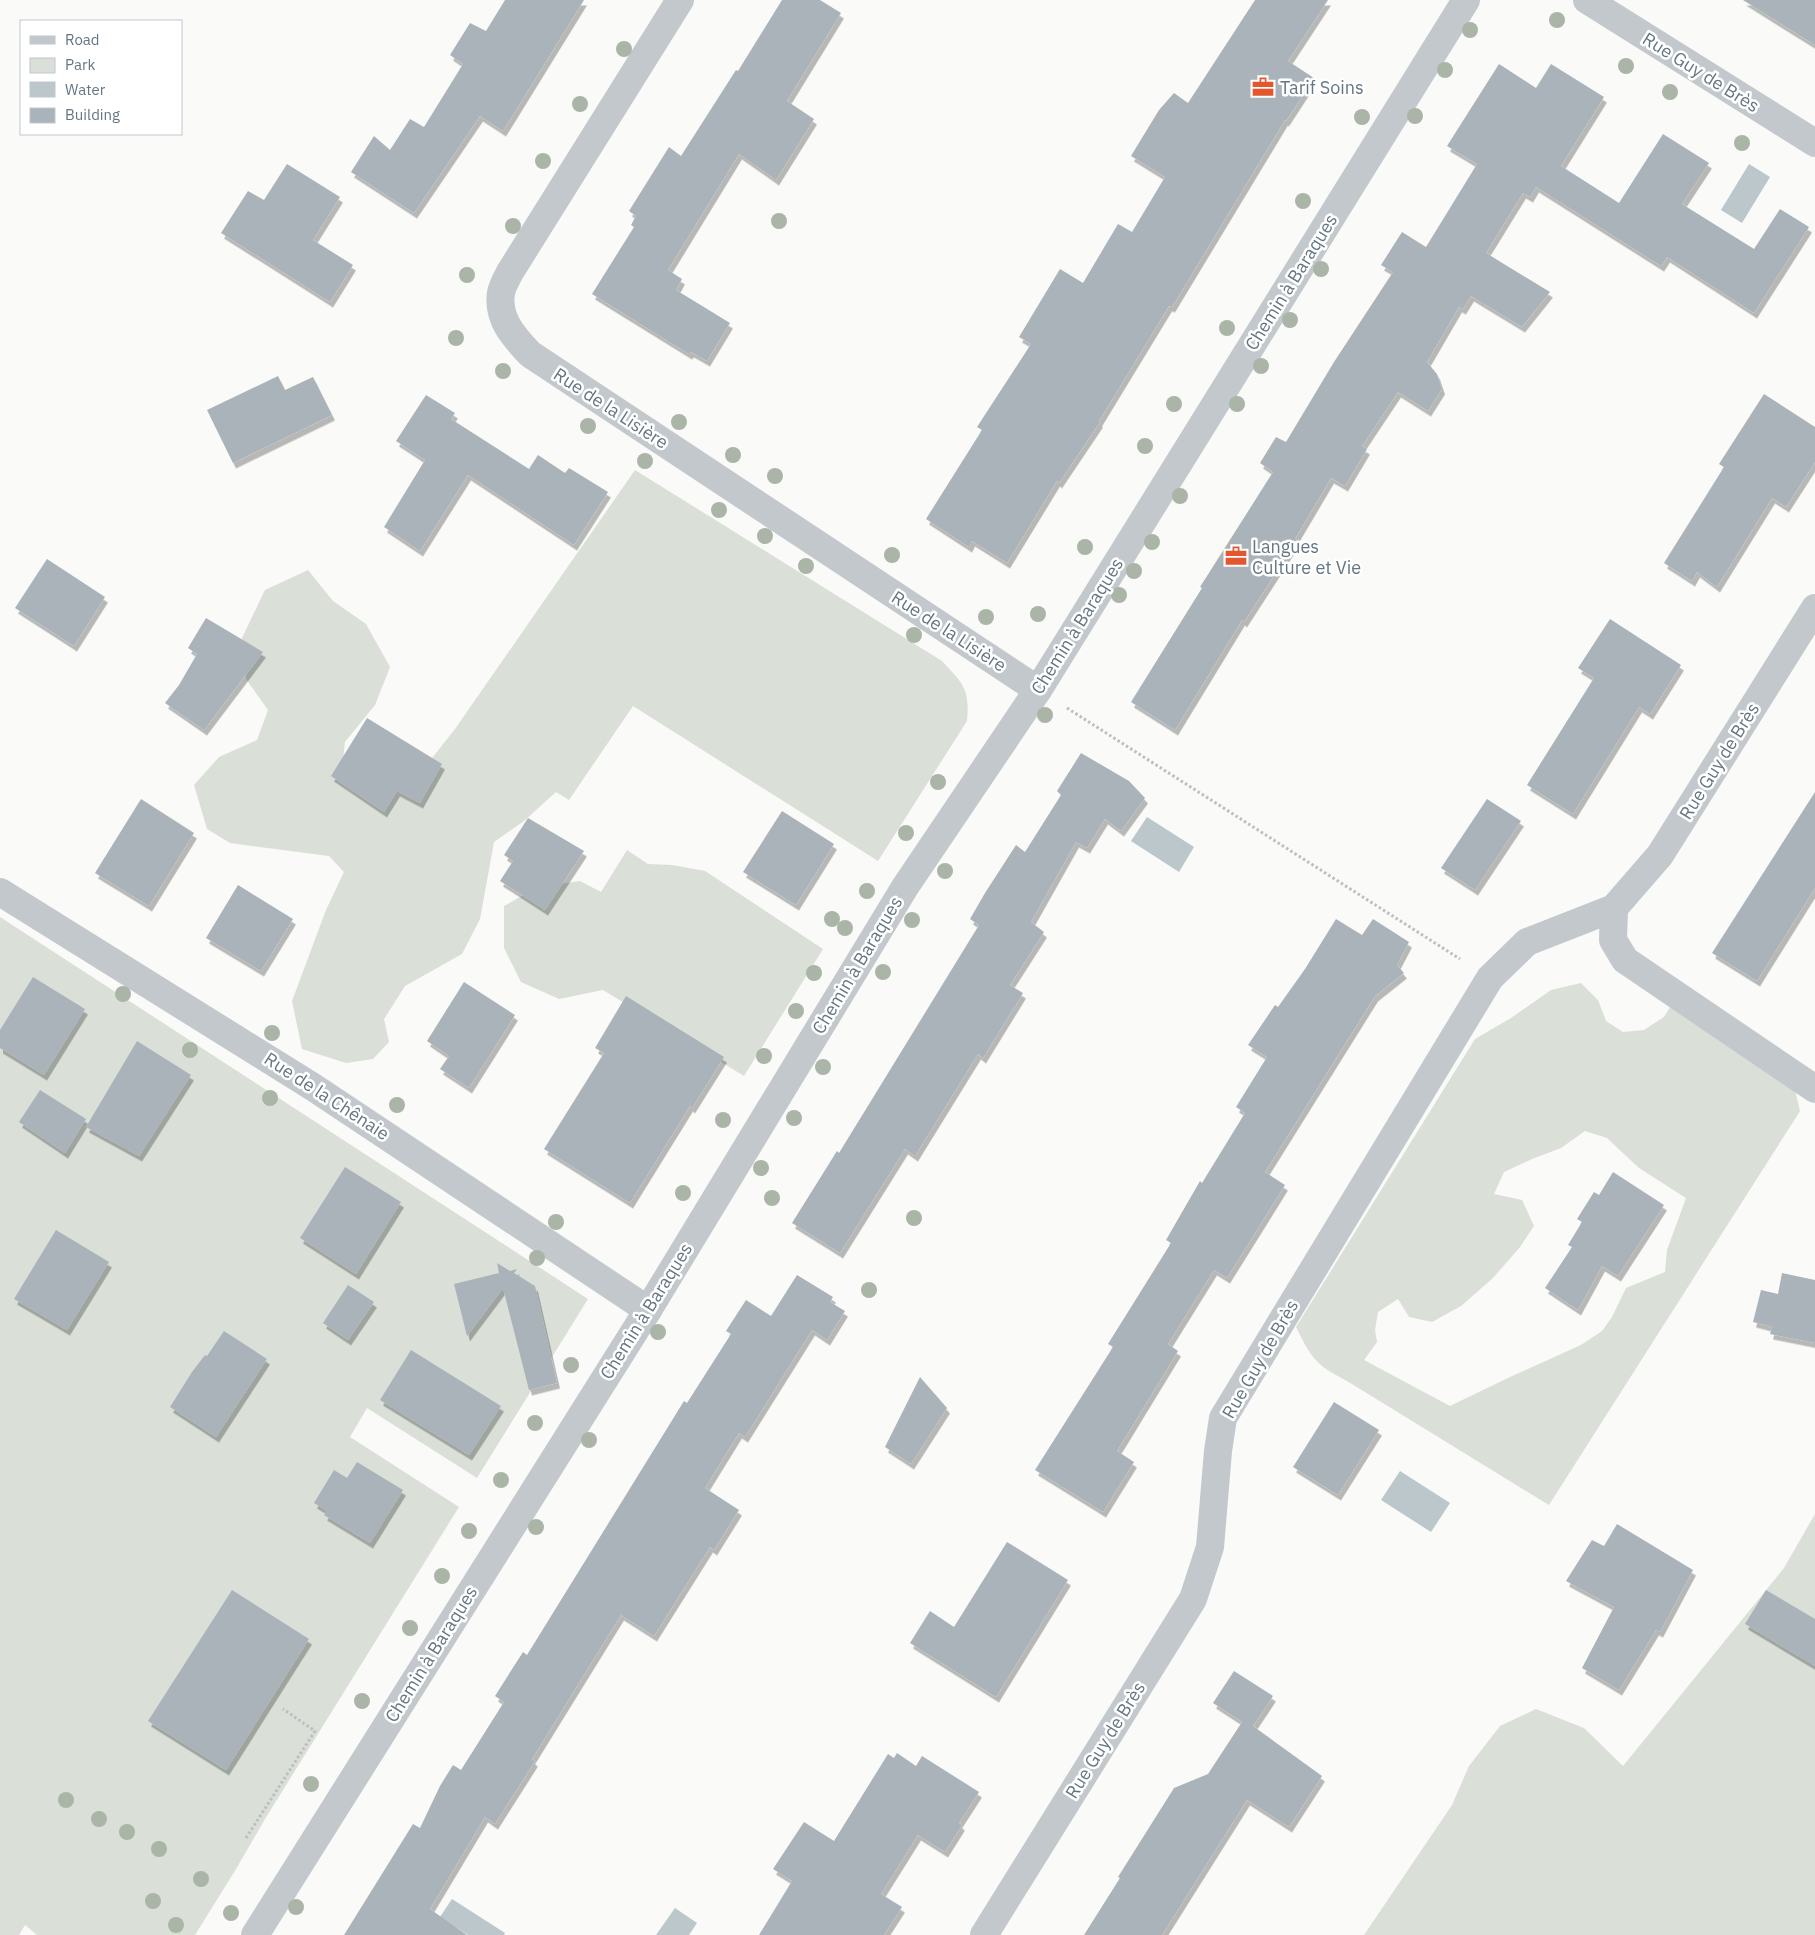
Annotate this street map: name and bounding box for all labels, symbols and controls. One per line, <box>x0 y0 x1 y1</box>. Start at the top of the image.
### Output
legend <box>20 20 182 135</box>
street label: Rue Guy de Brès <box>1638 27 1764 117</box>
text: Road <box>65 30 100 49</box>
text: Park <box>65 55 95 74</box>
office icon: Tarif Soins <box>1250 74 1276 100</box>
place label: Tarif Soins <box>1280 76 1364 99</box>
text: Water <box>65 80 106 99</box>
text: Building <box>65 105 120 124</box>
street label: Chemin à Baraques <box>1240 209 1342 355</box>
street label: Rue de la Lisière <box>549 362 673 454</box>
place label: Langues Culture et Vie <box>1252 535 1361 579</box>
office icon: Langues Culture et Vie <box>1223 543 1249 569</box>
street label: Chemin à Baraques <box>1026 553 1128 699</box>
street label: Rue de la Lisière <box>887 585 1011 677</box>
street label: Rue Guy de Brès <box>1674 698 1764 824</box>
street label: Chemin à Baraques <box>807 892 907 1038</box>
street label: Rue de la Chênaie <box>260 1047 394 1145</box>
street label: Chemin à Baraques <box>595 1238 697 1384</box>
street label: Rue Guy de Brès <box>1217 1296 1303 1422</box>
street label: Chemin à Baraques <box>380 1581 482 1727</box>
street label: Rue Guy de Brès <box>1060 1677 1150 1803</box>

